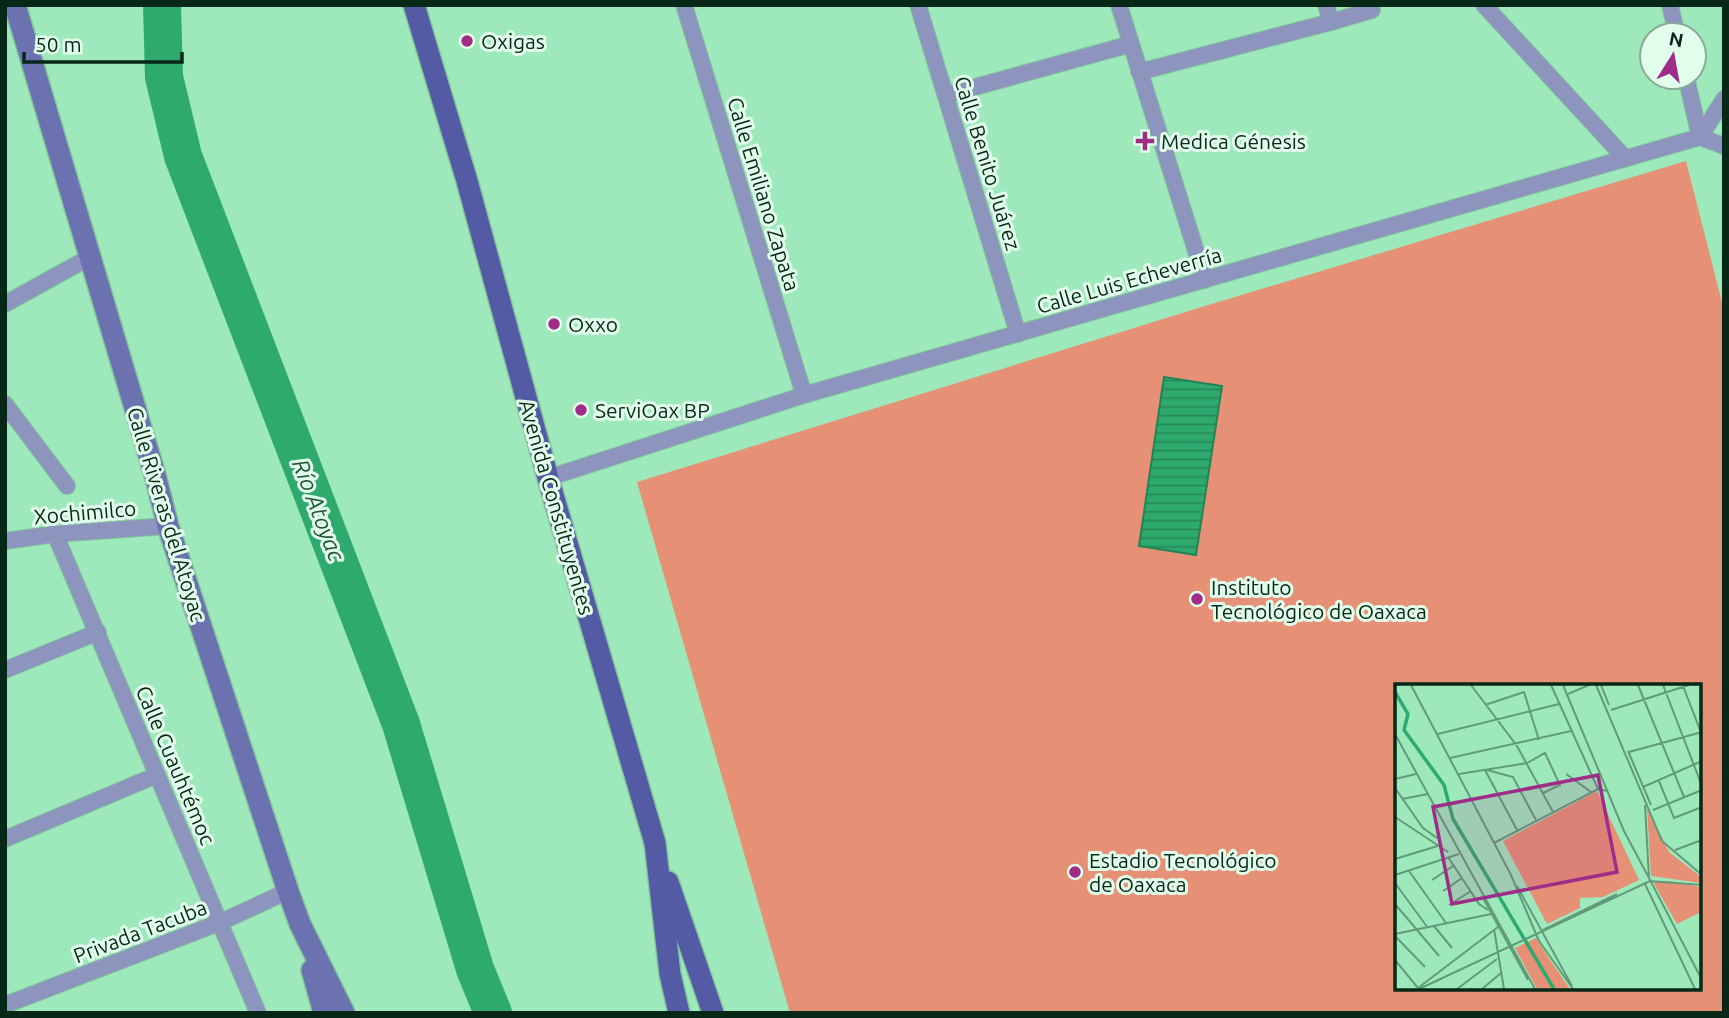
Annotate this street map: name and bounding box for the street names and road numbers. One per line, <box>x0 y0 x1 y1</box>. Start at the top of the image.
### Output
street label: Calle Benito Juárez <box>950 73 1026 253</box>
street label: Calle Emiliano Zapata <box>723 94 805 294</box>
street label: Calle Luis Echeverría <box>1034 242 1224 318</box>
street label: Avenida Constituyentes <box>515 397 599 617</box>
street label: Calle Riveras del Atoyac <box>123 404 211 624</box>
street label: Xochimilco <box>33 496 137 528</box>
street label: Calle Cuauhtémoc <box>132 682 220 848</box>
street label: Privada Tacuba <box>70 895 210 967</box>

